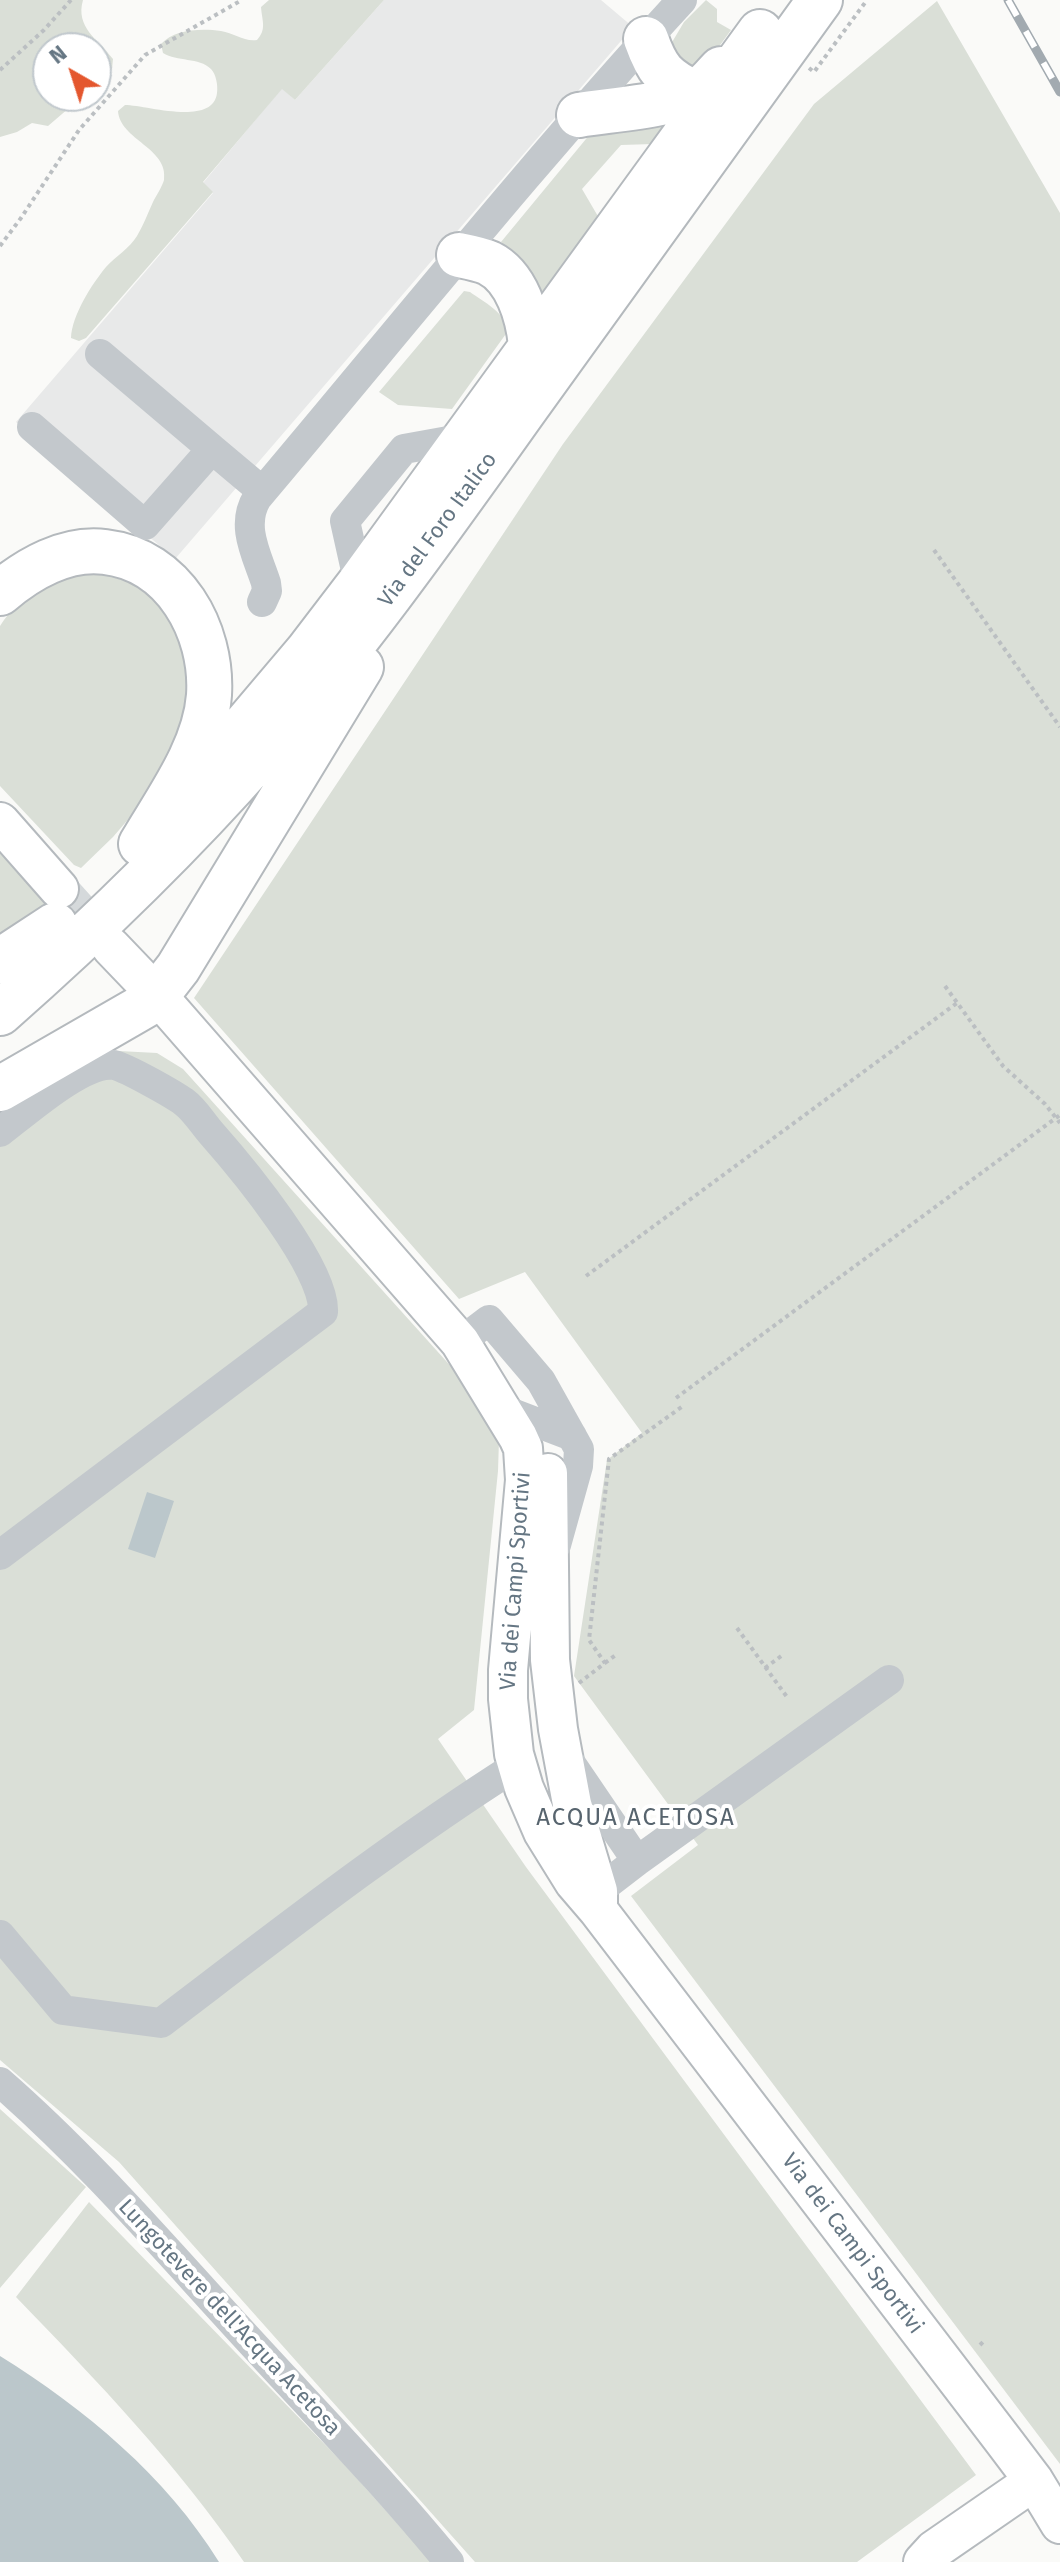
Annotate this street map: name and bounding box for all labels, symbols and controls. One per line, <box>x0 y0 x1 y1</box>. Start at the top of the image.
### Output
north arrow <box>32 32 112 112</box>
text: N <box>44 39 72 70</box>
street label: Via del Foro Italico <box>373 448 503 612</box>
street label: Via dei Campi Sportivi <box>495 1471 537 1691</box>
district label: ACQUA ACETOSA <box>536 1804 736 1832</box>
street label: Via dei Campi Sportivi <box>776 2149 928 2339</box>
street label: Lungotevere dell'Acqua Acetosa <box>112 2194 346 2442</box>

